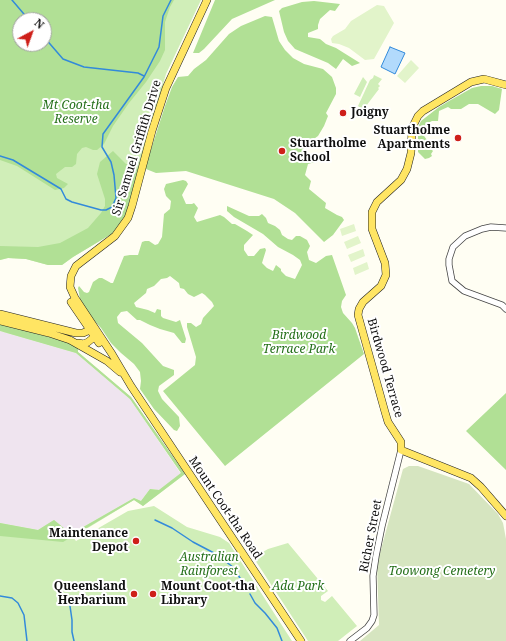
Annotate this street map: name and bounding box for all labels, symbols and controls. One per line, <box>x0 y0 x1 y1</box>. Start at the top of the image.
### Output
north arrow <box>12 12 52 52</box>
text: N <box>31 15 48 32</box>
street label: Sir Samuel Griffith Drive <box>109 78 165 218</box>
park label: Mt Coot-tha Reserve <box>43 99 109 127</box>
place label: Joigny <box>351 106 389 120</box>
marker: Joigny <box>338 108 348 118</box>
place label: Stuartholme Apartments <box>374 124 450 152</box>
marker: Stuartholme Apartments <box>453 133 463 143</box>
place label: Stuartholme School <box>290 137 366 165</box>
marker: Stuartholme School <box>277 146 287 156</box>
street label: Birdwood Terrace <box>364 317 406 419</box>
park label: Birdwood Terrace Park <box>263 329 335 357</box>
street label: Mount Coot-tha Road <box>185 454 265 562</box>
street label: Richer Street <box>357 498 385 574</box>
place label: Maintenance Depot <box>49 527 128 555</box>
marker: Maintenance Depot <box>131 536 141 546</box>
park label: Australian Rainforest <box>179 551 239 579</box>
park label: Toowong Cemetery <box>389 565 495 579</box>
place label: Queensland Herbarium <box>54 580 126 608</box>
place label: Mount Coot-tha Library <box>161 580 255 608</box>
park label: Ada Park <box>272 580 324 594</box>
marker: Queensland Herbarium <box>129 589 139 599</box>
marker: Mount Coot-tha Library <box>148 589 158 599</box>

